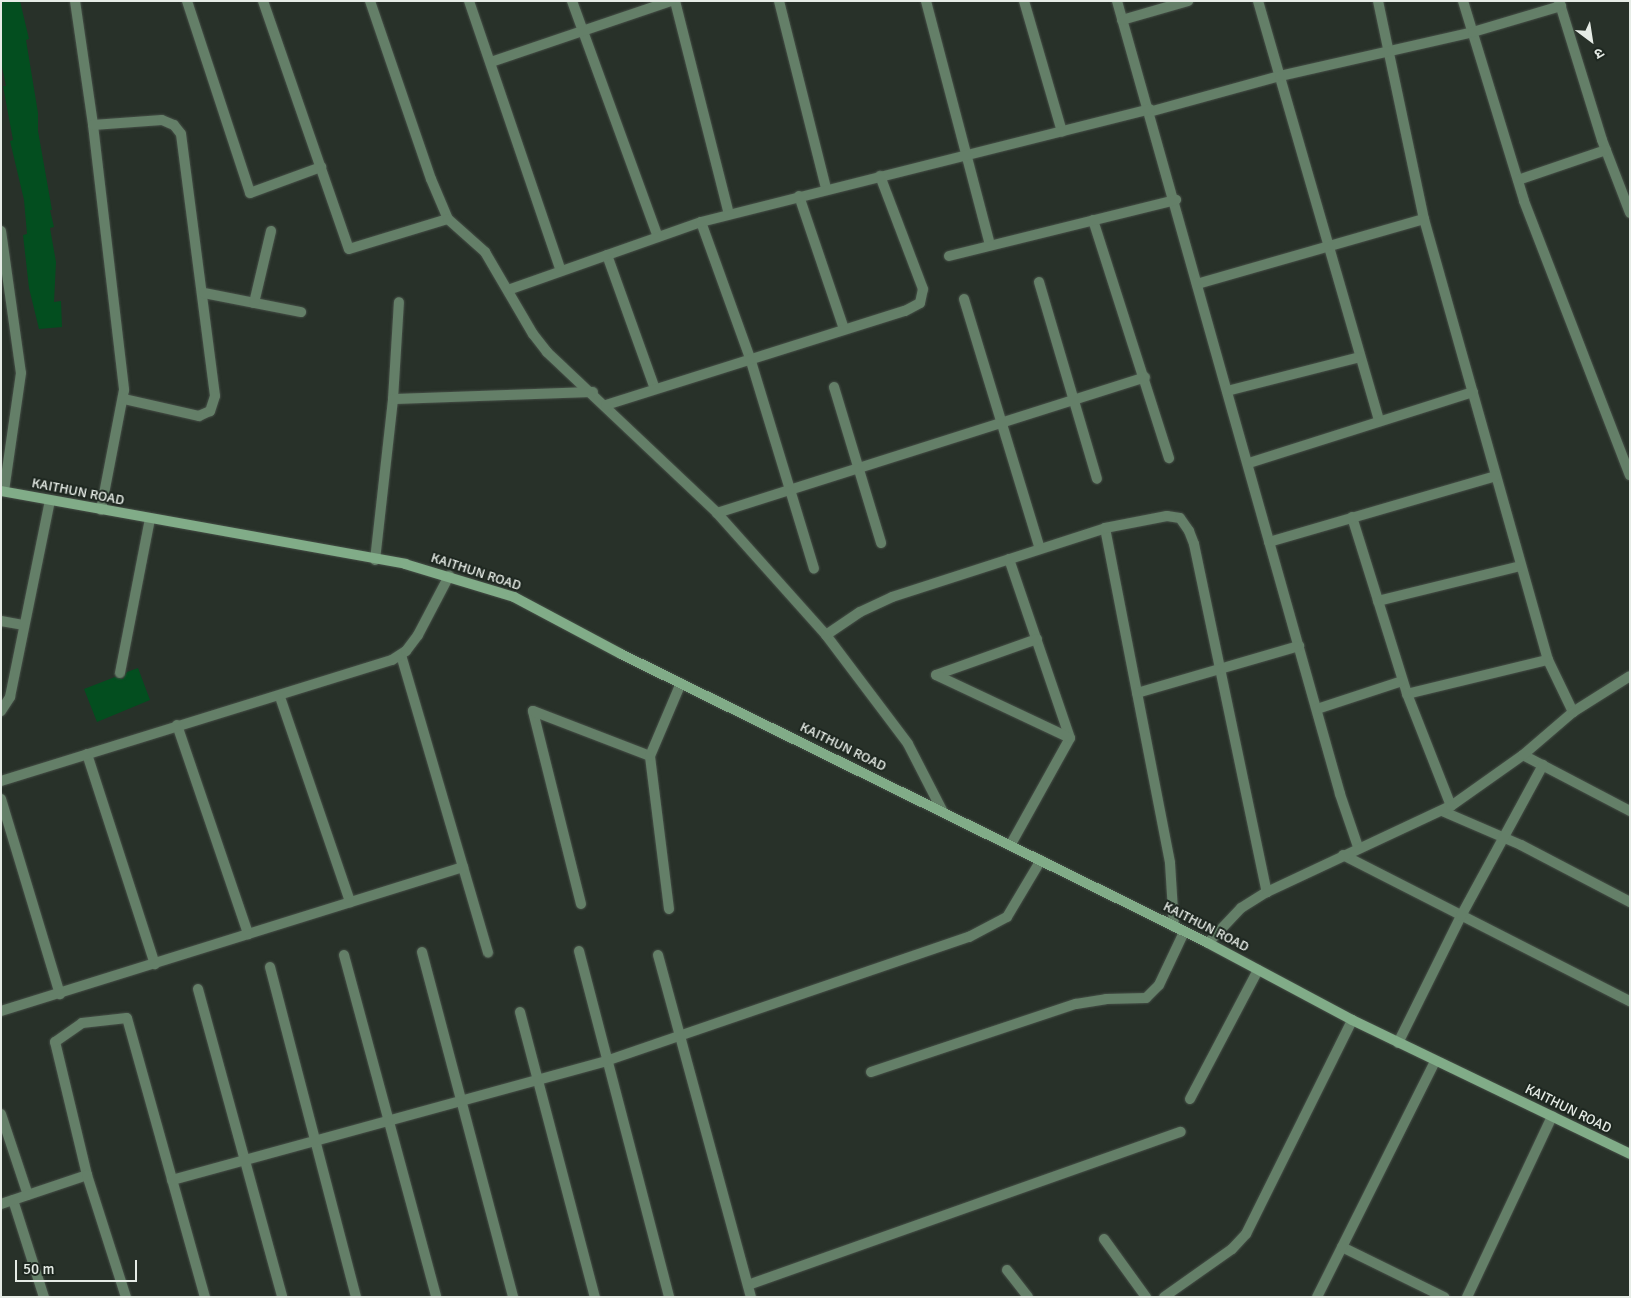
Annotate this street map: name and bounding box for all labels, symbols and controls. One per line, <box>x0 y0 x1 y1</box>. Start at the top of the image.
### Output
north arrow <box>1566 15 1616 65</box>
text: उ <box>1591 44 1607 63</box>
street label: KAITHUN ROAD <box>30 475 126 509</box>
street label: KAITHUN ROAD <box>429 549 523 595</box>
street label: KAITHUN ROAD <box>797 719 889 775</box>
street label: KAITHUN ROAD <box>1160 898 1252 956</box>
street label: KAITHUN ROAD <box>1522 1081 1614 1137</box>
scale bar <box>18 1250 140 1282</box>
text: 50 m <box>23 1260 54 1278</box>

